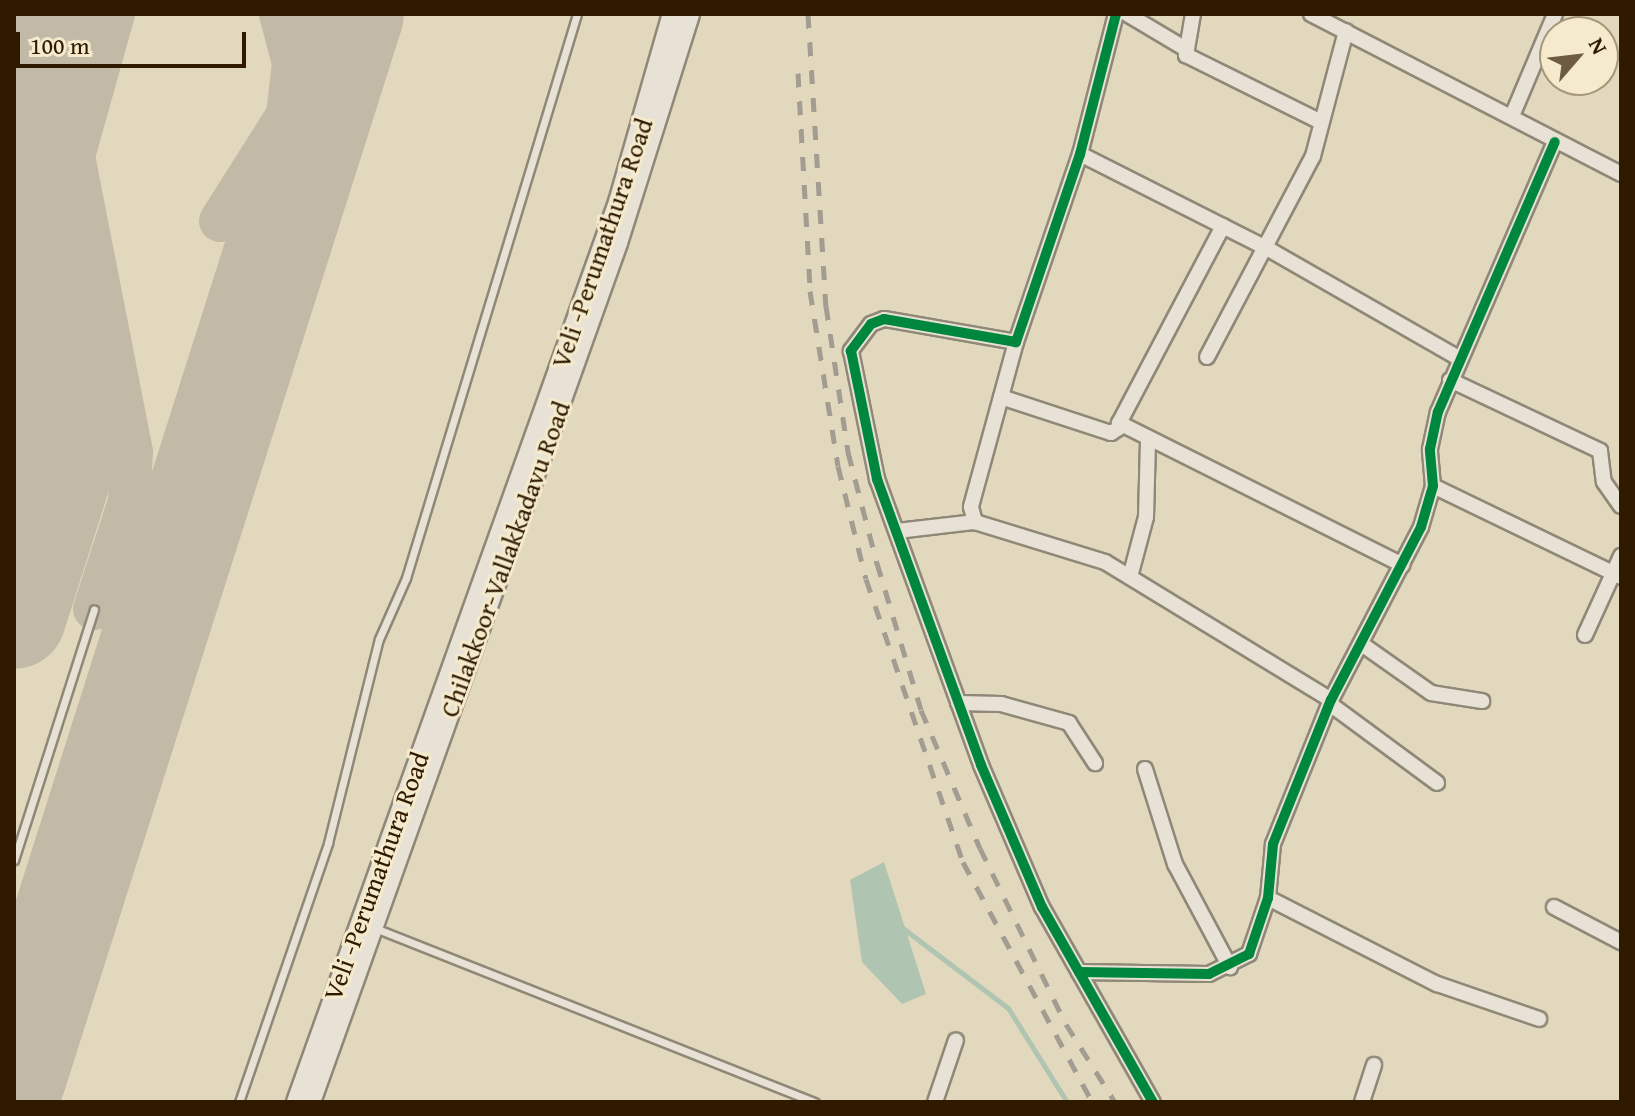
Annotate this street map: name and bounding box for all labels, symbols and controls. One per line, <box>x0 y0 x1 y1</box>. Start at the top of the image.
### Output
scale bar <box>20 16 250 66</box>
north arrow <box>1539 16 1619 96</box>
text: 100 m <box>30 28 90 63</box>
text: N <box>1581 32 1616 60</box>
street label: Veli -Perumathura Road <box>545 114 659 372</box>
street label: Chilakkoor-Vallakkadavu Road <box>433 397 577 721</box>
street label: Veli -Perumathura Road <box>317 747 435 1005</box>

